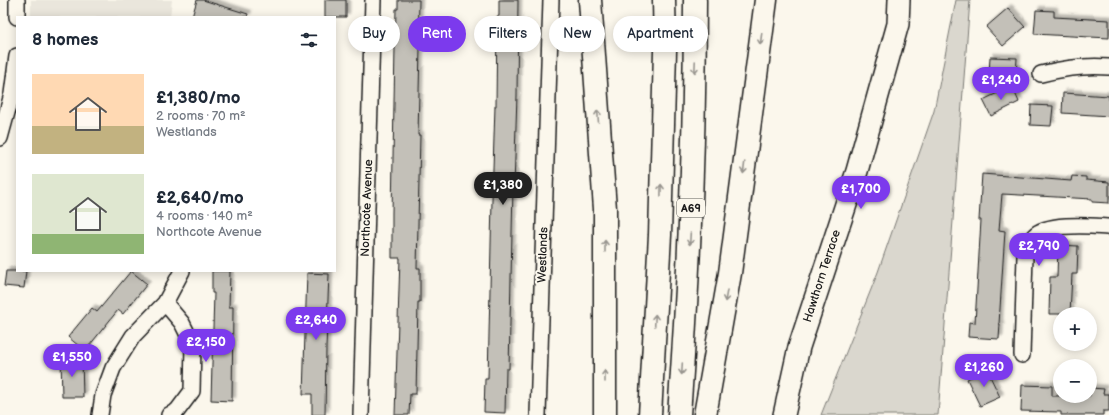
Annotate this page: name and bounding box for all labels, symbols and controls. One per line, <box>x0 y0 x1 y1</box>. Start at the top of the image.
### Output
chip: Buy <box>348 16 400 52</box>
chip: Rent <box>408 16 466 52</box>
chip: Filters <box>474 16 541 52</box>
chip: New <box>549 16 605 52</box>
chip: Apartment <box>613 16 708 52</box>
icon: filters <box>298 29 320 51</box>
text: 8 homes <box>32 30 98 50</box>
one-way arrow <box>757 32 765 45</box>
one-way arrow <box>691 60 698 73</box>
pin: £1,240 <box>968 67 1034 101</box>
text: £1,240 <box>981 72 1021 88</box>
text: £1,380/mo <box>156 88 240 108</box>
icon: home <box>64 90 112 138</box>
text: 2 rooms · 70 m² <box>156 108 246 124</box>
one-way arrow <box>594 110 601 123</box>
text: Westlands <box>156 124 217 140</box>
street label: Northcote Avenue <box>358 159 376 257</box>
one-way arrow <box>740 161 748 174</box>
pin: £1,380 <box>470 172 536 206</box>
pin: £1,700 <box>828 176 894 210</box>
text: £1,380 <box>483 177 523 193</box>
text: £1,700 <box>841 181 881 197</box>
one-way arrow <box>658 184 665 197</box>
text: £2,640/mo <box>156 188 244 208</box>
icon: home <box>64 190 112 238</box>
road number: A69 <box>677 199 705 217</box>
text: 4 rooms · 140 m² <box>156 208 253 224</box>
text: Northcote Avenue <box>156 224 262 240</box>
street label: Westlands <box>535 227 551 283</box>
street label: Hawthorn Terrace <box>800 228 844 324</box>
one-way arrow <box>686 232 693 245</box>
pin: £2,790 <box>1006 233 1072 267</box>
text: £2,790 <box>1018 238 1060 254</box>
one-way arrow <box>601 240 609 253</box>
one-way arrow <box>722 289 730 302</box>
pin: £2,640 <box>283 307 349 341</box>
map controls <box>1053 307 1097 403</box>
button: + <box>1053 307 1097 351</box>
text: £2,640 <box>295 312 337 328</box>
one-way arrow <box>652 314 659 327</box>
pin: £2,150 <box>173 329 239 363</box>
text: £2,150 <box>186 334 226 350</box>
pin: £1,550 <box>39 344 105 378</box>
text: £1,550 <box>52 349 92 365</box>
pin: £1,260 <box>951 354 1017 388</box>
text: £1,260 <box>964 359 1004 375</box>
button: − <box>1053 359 1097 403</box>
one-way arrow <box>678 362 686 375</box>
one-way arrow <box>601 370 609 383</box>

